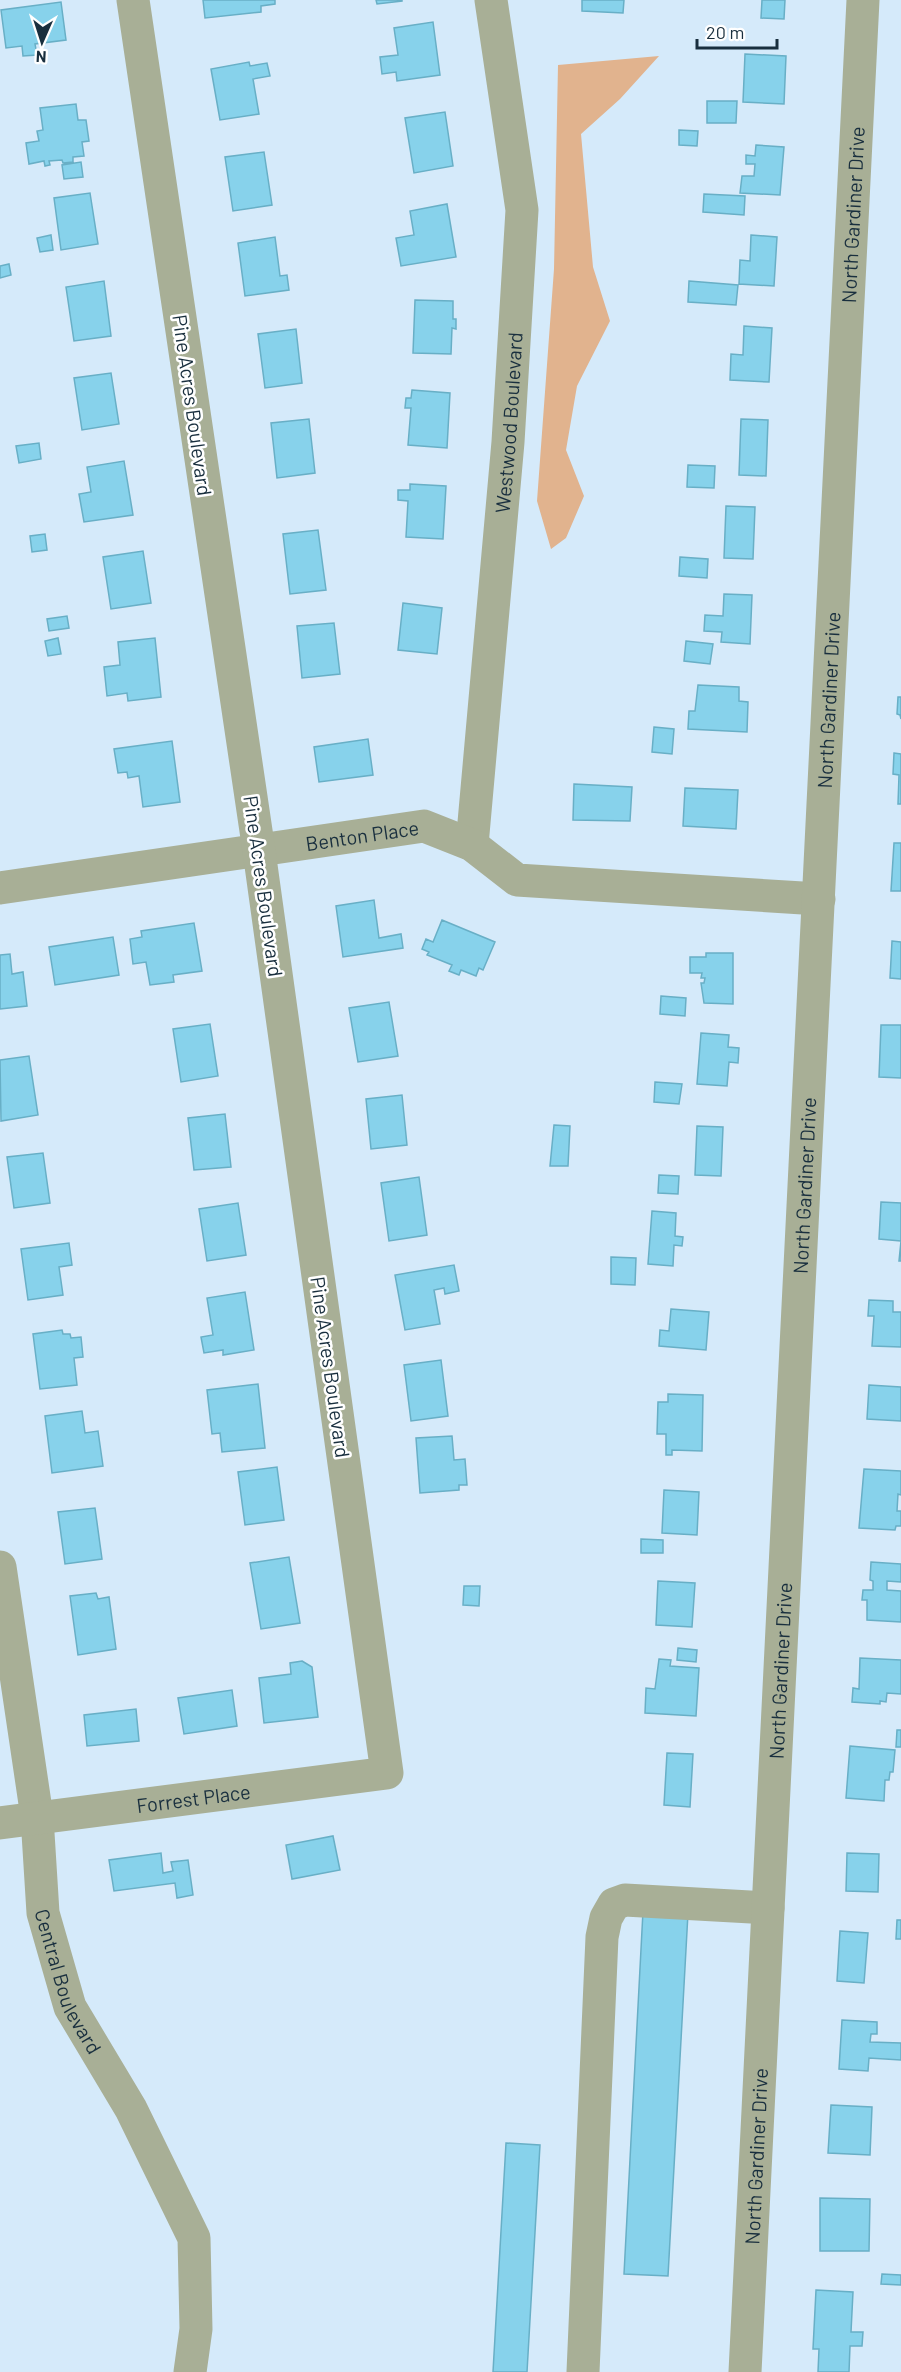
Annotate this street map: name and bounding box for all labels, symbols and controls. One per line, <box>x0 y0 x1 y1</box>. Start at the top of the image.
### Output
north arrow <box>12 12 72 72</box>
scale bar <box>697 12 776 50</box>
text: 20 m <box>706 21 744 43</box>
text: N <box>35 48 47 67</box>
street label: North Gardiner Drive <box>836 126 869 304</box>
street label: Pine Acres Boulevard <box>168 313 218 497</box>
street label: Westwood Boulevard <box>490 331 527 514</box>
street label: North Gardiner Drive <box>812 611 845 789</box>
street label: Pine Acres Boulevard <box>239 794 289 978</box>
street label: Benton Place <box>304 815 420 855</box>
street label: North Gardiner Drive <box>788 1097 820 1274</box>
street label: Pine Acres Boulevard <box>306 1275 356 1459</box>
street label: North Gardiner Drive <box>764 1582 796 1760</box>
street label: Forrest Place <box>135 1779 252 1817</box>
street label: Central Boulevard <box>30 1906 107 2058</box>
street label: North Gardiner Drive <box>739 2067 772 2245</box>

